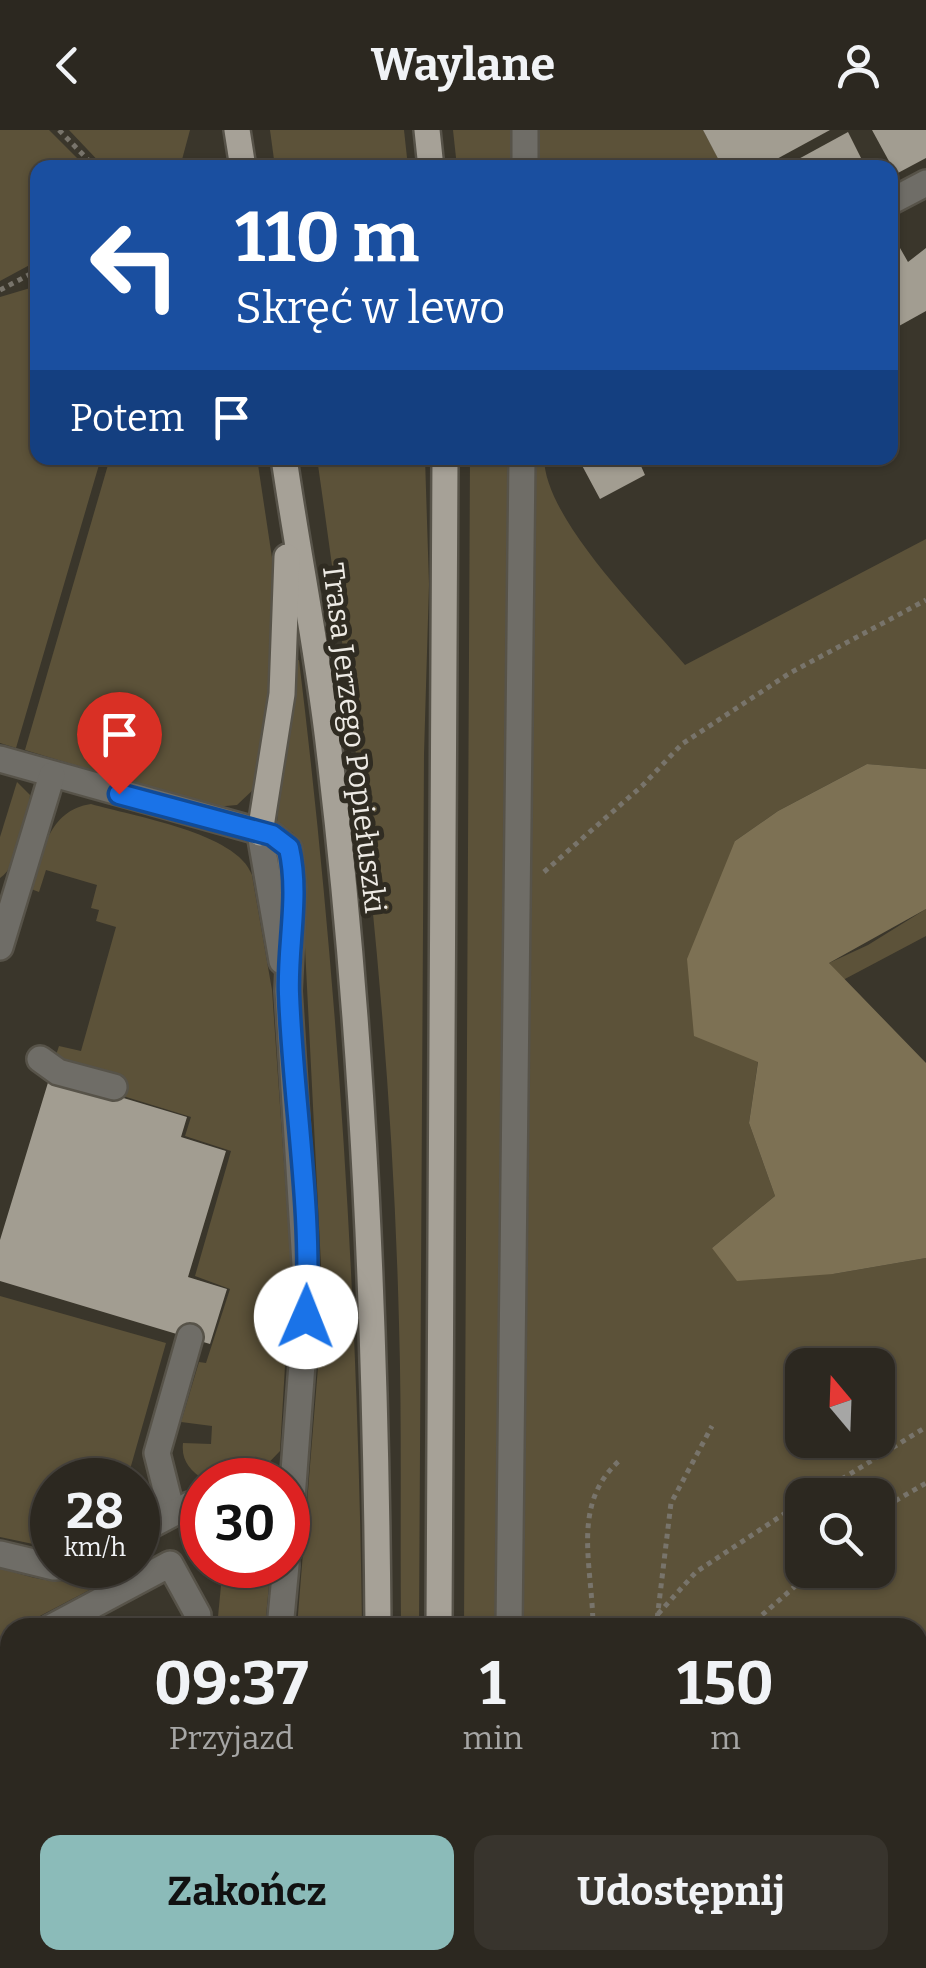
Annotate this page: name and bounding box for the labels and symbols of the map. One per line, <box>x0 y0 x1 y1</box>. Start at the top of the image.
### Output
street label: Trasa Jerzego Popiełuszki <box>315 561 393 915</box>
pin <box>77 692 162 795</box>
position arrow <box>254 1265 358 1369</box>
north arrow <box>785 1348 895 1458</box>
speed limit sign: 30 <box>180 1458 310 1588</box>

